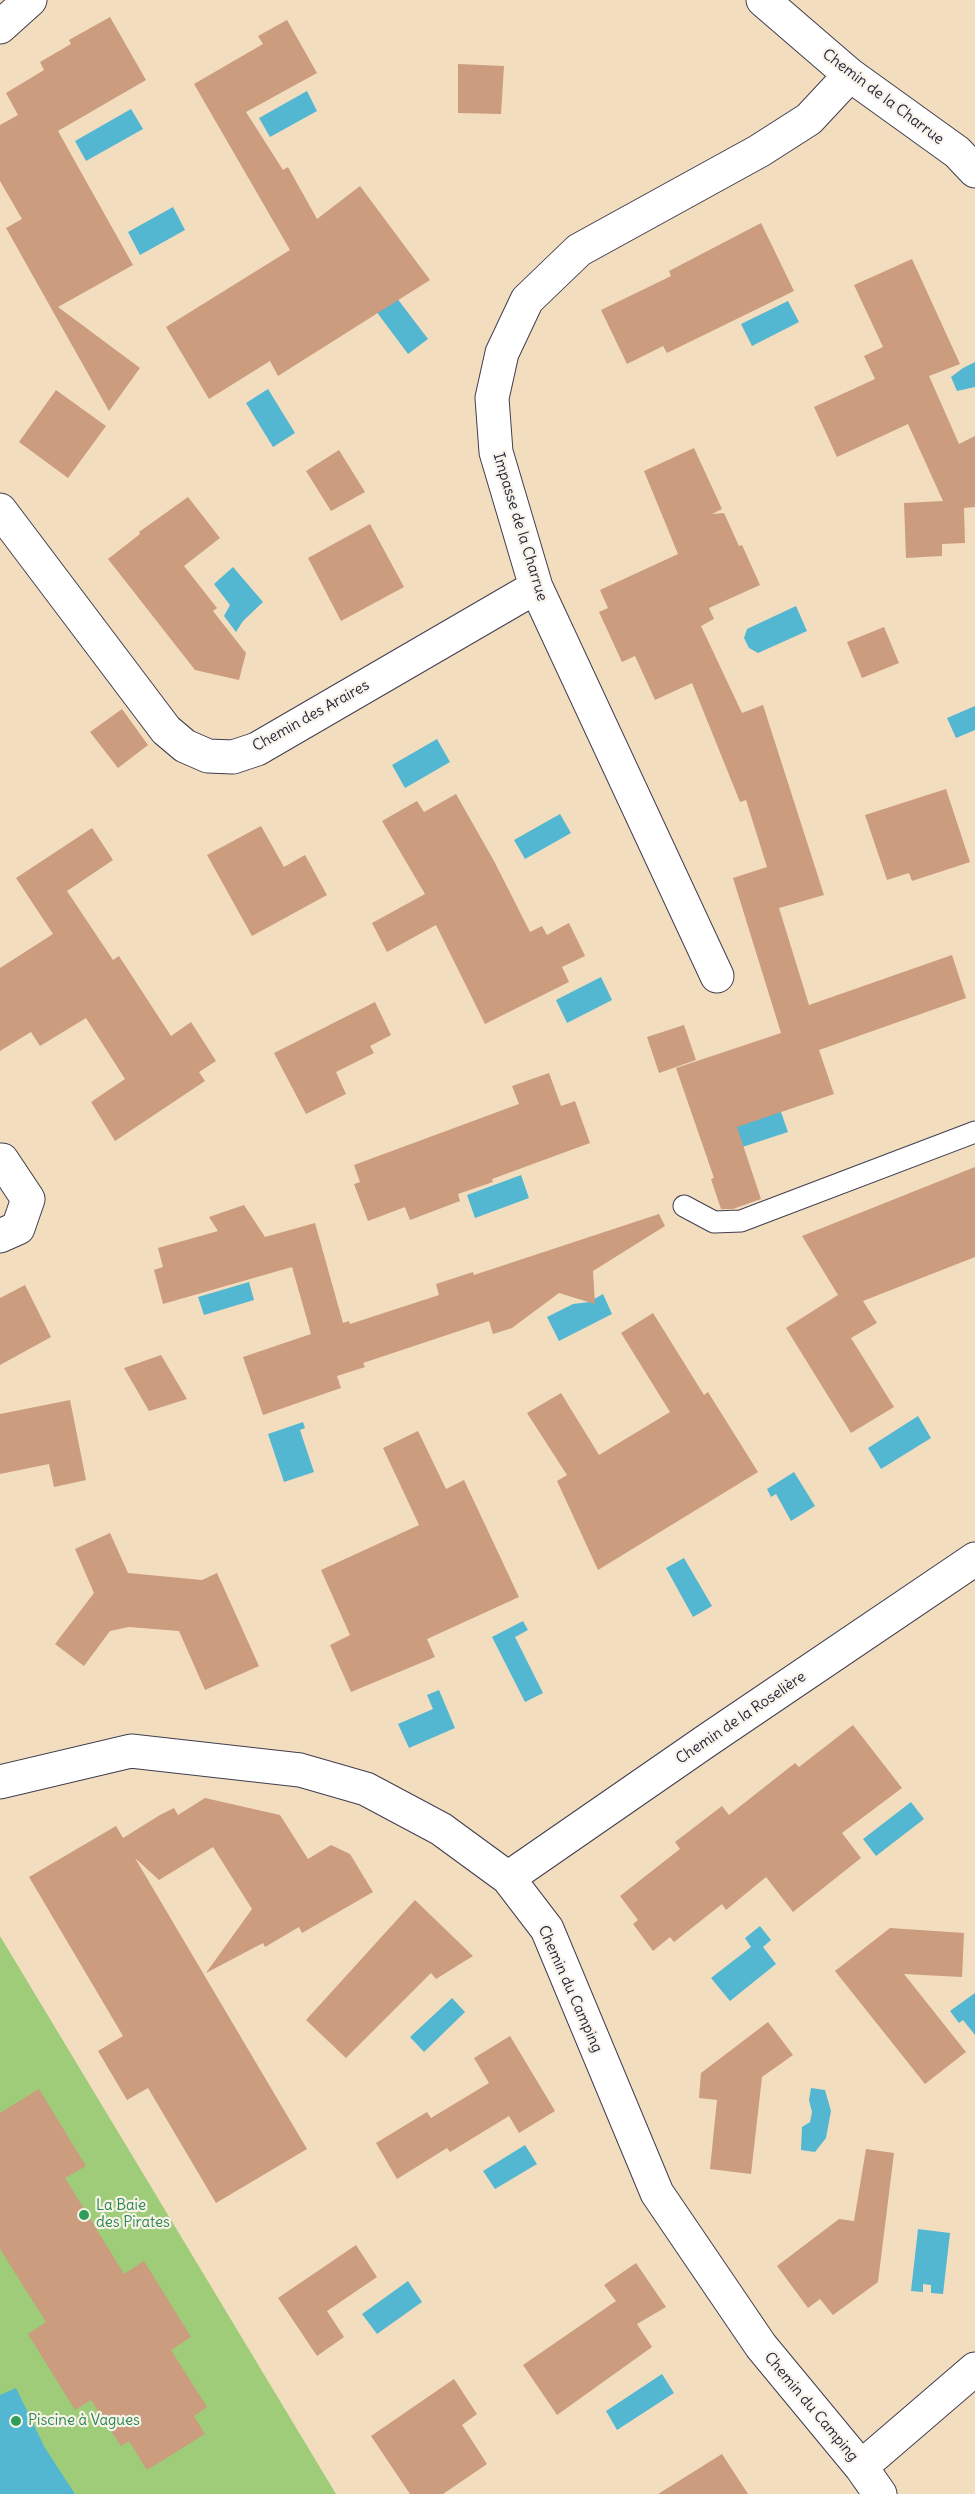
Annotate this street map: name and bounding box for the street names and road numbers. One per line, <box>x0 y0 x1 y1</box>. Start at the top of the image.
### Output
street label: Chemin de la Charrue <box>819 45 947 149</box>
street label: Impasse de la Charrue <box>489 451 551 603</box>
street label: Chemin des Araires <box>249 676 373 756</box>
street label: Chemin de la Roselière <box>673 1668 809 1768</box>
street label: Chemin du Camping <box>534 1923 606 2055</box>
street label: Chemin du Camping <box>760 2349 862 2465</box>

